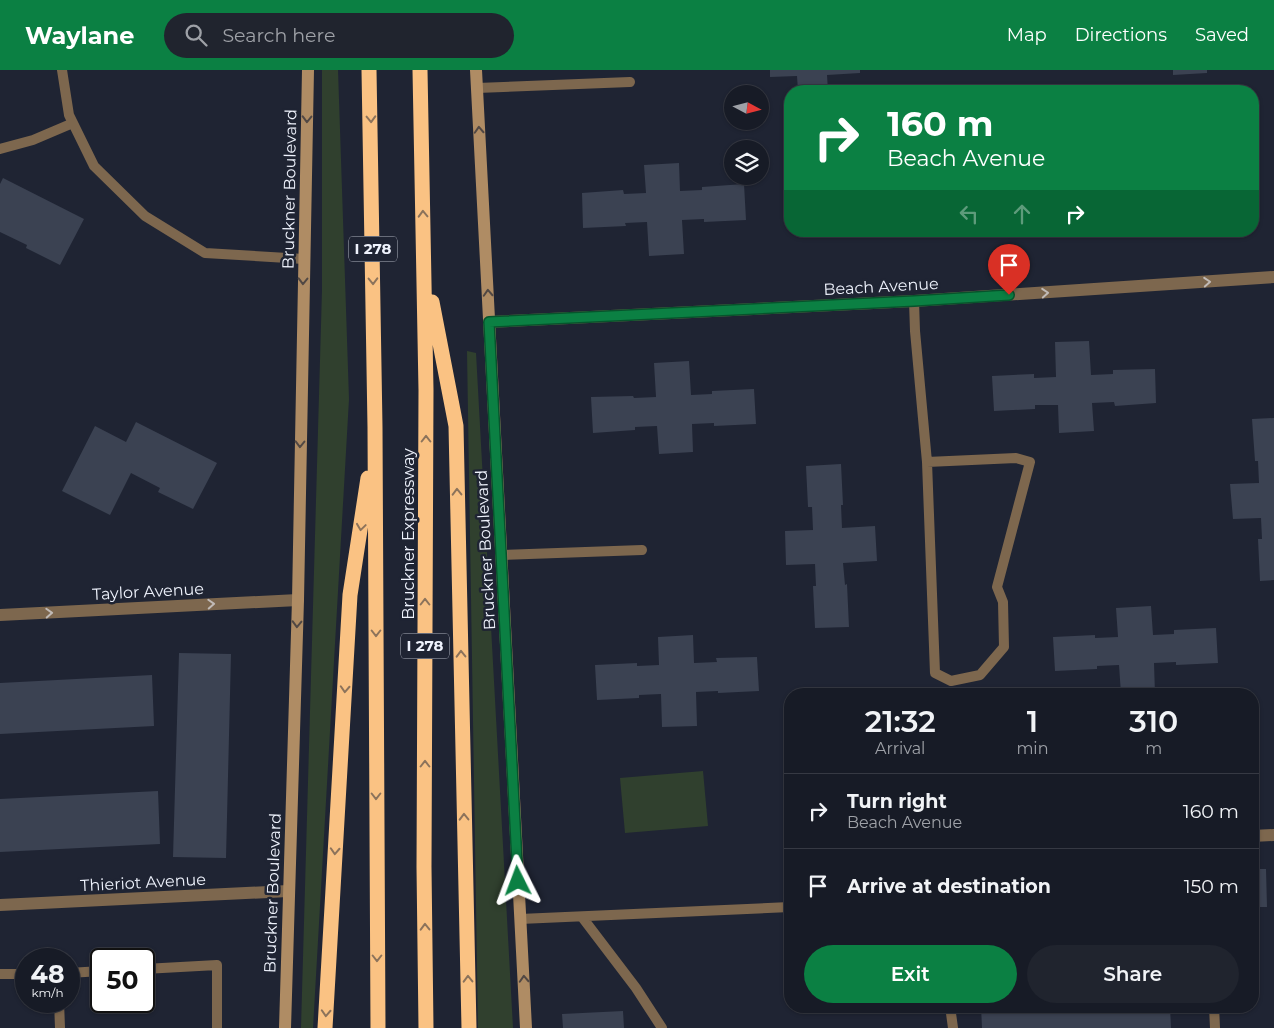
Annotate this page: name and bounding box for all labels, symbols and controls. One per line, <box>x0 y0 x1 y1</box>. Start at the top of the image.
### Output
search box <box>164 13 514 58</box>
text: Waylane <box>25 21 134 50</box>
icon: search <box>182 21 210 49</box>
text: Search here <box>222 24 335 47</box>
text: Map <box>1007 24 1047 46</box>
text: Directions <box>1075 24 1167 46</box>
text: Saved <box>1195 24 1249 46</box>
north arrow <box>724 85 769 130</box>
map controls <box>724 85 769 185</box>
text: 160 m <box>887 102 993 145</box>
icon: right <box>804 105 869 170</box>
street label: Bruckner Boulevard <box>279 109 300 269</box>
one-way arrow <box>302 115 312 123</box>
one-way arrow <box>365 115 376 123</box>
one-way arrow <box>474 126 485 134</box>
button: layers <box>724 140 769 185</box>
text: Beach Avenue <box>887 145 1045 172</box>
icon: left <box>955 200 983 228</box>
icon: ahead <box>1008 200 1036 228</box>
icon: right <box>1061 200 1089 228</box>
one-way arrow <box>418 210 429 218</box>
road number: I 278 <box>349 236 397 262</box>
pin <box>988 244 1030 295</box>
icon: arrive <box>995 251 1023 279</box>
street label: Beach Avenue <box>823 274 939 299</box>
one-way arrow <box>1203 276 1211 287</box>
one-way arrow <box>298 278 308 285</box>
one-way arrow <box>368 278 378 285</box>
one-way arrow <box>1041 287 1049 298</box>
one-way arrow <box>482 288 493 296</box>
one-way arrow <box>421 435 431 443</box>
one-way arrow <box>295 440 306 448</box>
street label: Bruckner Expressway <box>399 448 418 620</box>
street label: Bruckner Boulevard <box>472 470 499 630</box>
one-way arrow <box>452 488 463 496</box>
one-way arrow <box>356 523 366 532</box>
street label: Taylor Avenue <box>92 579 204 604</box>
one-way arrow <box>420 598 430 606</box>
one-way arrow <box>207 599 215 610</box>
one-way arrow <box>45 607 53 618</box>
one-way arrow <box>292 620 302 628</box>
one-way arrow <box>371 630 381 638</box>
road number: I 278 <box>401 634 449 658</box>
one-way arrow <box>456 650 466 658</box>
one-way arrow <box>339 685 350 693</box>
text: 21:32 <box>865 703 936 740</box>
text: 1 <box>1027 703 1038 740</box>
text: 310 <box>1129 703 1178 740</box>
text: Arrival <box>875 739 925 758</box>
text: min <box>1016 739 1049 758</box>
text: m <box>1145 739 1162 758</box>
one-way arrow <box>420 760 430 768</box>
text: Turn right <box>847 790 947 813</box>
one-way arrow <box>371 792 381 800</box>
icon: right <box>804 797 832 825</box>
text: 160 m <box>1183 800 1239 823</box>
street label: Bruckner Boulevard <box>260 813 285 973</box>
one-way arrow <box>459 813 469 820</box>
text: Beach Avenue <box>847 813 962 832</box>
one-way arrow <box>330 847 341 855</box>
position arrow <box>491 854 543 906</box>
street label: Thieriot Avenue <box>80 870 206 895</box>
icon: arrive <box>804 872 832 900</box>
text: Arrive at destination <box>847 875 1051 898</box>
text: 150 m <box>1184 875 1239 898</box>
one-way arrow <box>420 923 430 930</box>
button: Exit <box>804 945 1017 1003</box>
button: Share <box>1027 945 1239 1003</box>
speed limit sign: 50 <box>90 948 155 1013</box>
one-way arrow <box>372 955 382 963</box>
text: 48 <box>31 959 64 989</box>
one-way arrow <box>462 975 473 983</box>
one-way arrow <box>518 975 529 983</box>
text: km/h <box>31 985 64 1000</box>
one-way arrow <box>320 1009 331 1017</box>

